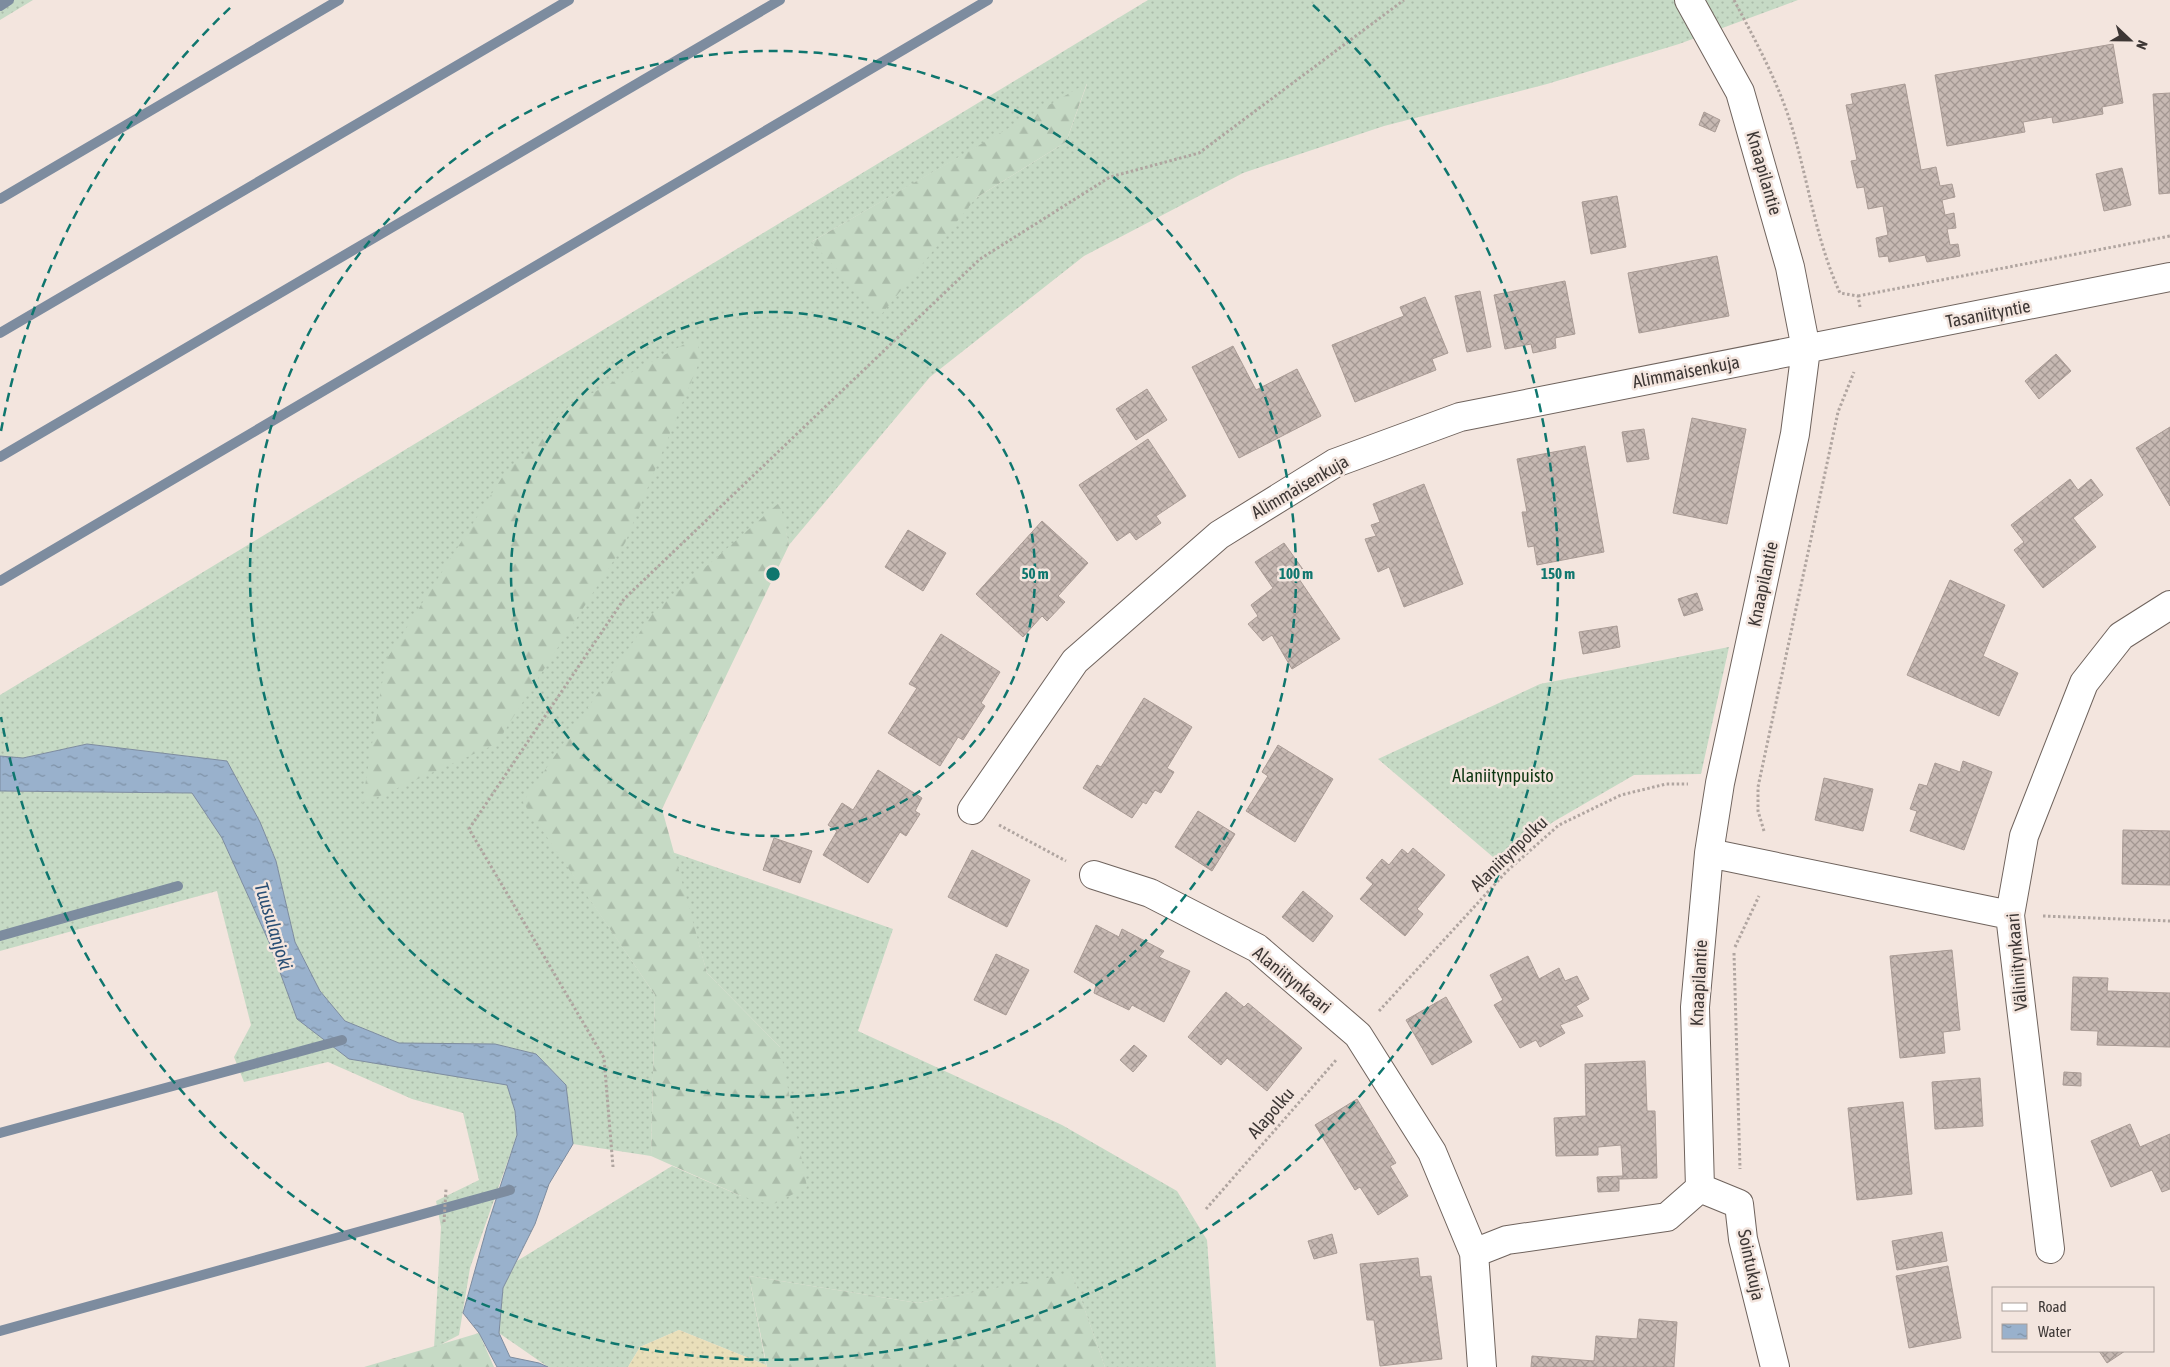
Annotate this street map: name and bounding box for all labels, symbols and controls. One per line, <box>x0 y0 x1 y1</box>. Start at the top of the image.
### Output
north arrow <box>2105 15 2155 65</box>
text: N <box>2133 38 2151 52</box>
street label: Knaapilantie <box>1742 128 1786 217</box>
street label: Tasaniityntie <box>1944 295 2032 332</box>
street label: Alimmaisenkuja <box>1631 351 1741 392</box>
street label: Alimmaisenkuja <box>1247 450 1352 523</box>
street label: Knaapilantie <box>1743 539 1782 628</box>
centre of rings <box>764 565 782 583</box>
text: 50 m <box>1022 565 1049 582</box>
text: 100 m <box>1279 565 1313 582</box>
text: 150 m <box>1541 565 1575 582</box>
park label: Alaniitynpuisto <box>1452 765 1554 786</box>
street label: Alaniitynpolku <box>1466 812 1551 895</box>
water label: Tuusulanjoki <box>250 880 298 972</box>
street label: Väliniitynkaari <box>2002 912 2031 1012</box>
street label: Knaapilantie <box>1686 939 1711 1027</box>
street label: Alaniitynkaari <box>1249 942 1336 1017</box>
street label: Alapolku <box>1243 1083 1298 1142</box>
street label: Sointukuja <box>1734 1228 1769 1302</box>
legend <box>1992 1287 2155 1352</box>
text: Road <box>2038 1298 2067 1315</box>
text: Water <box>2038 1323 2071 1340</box>

